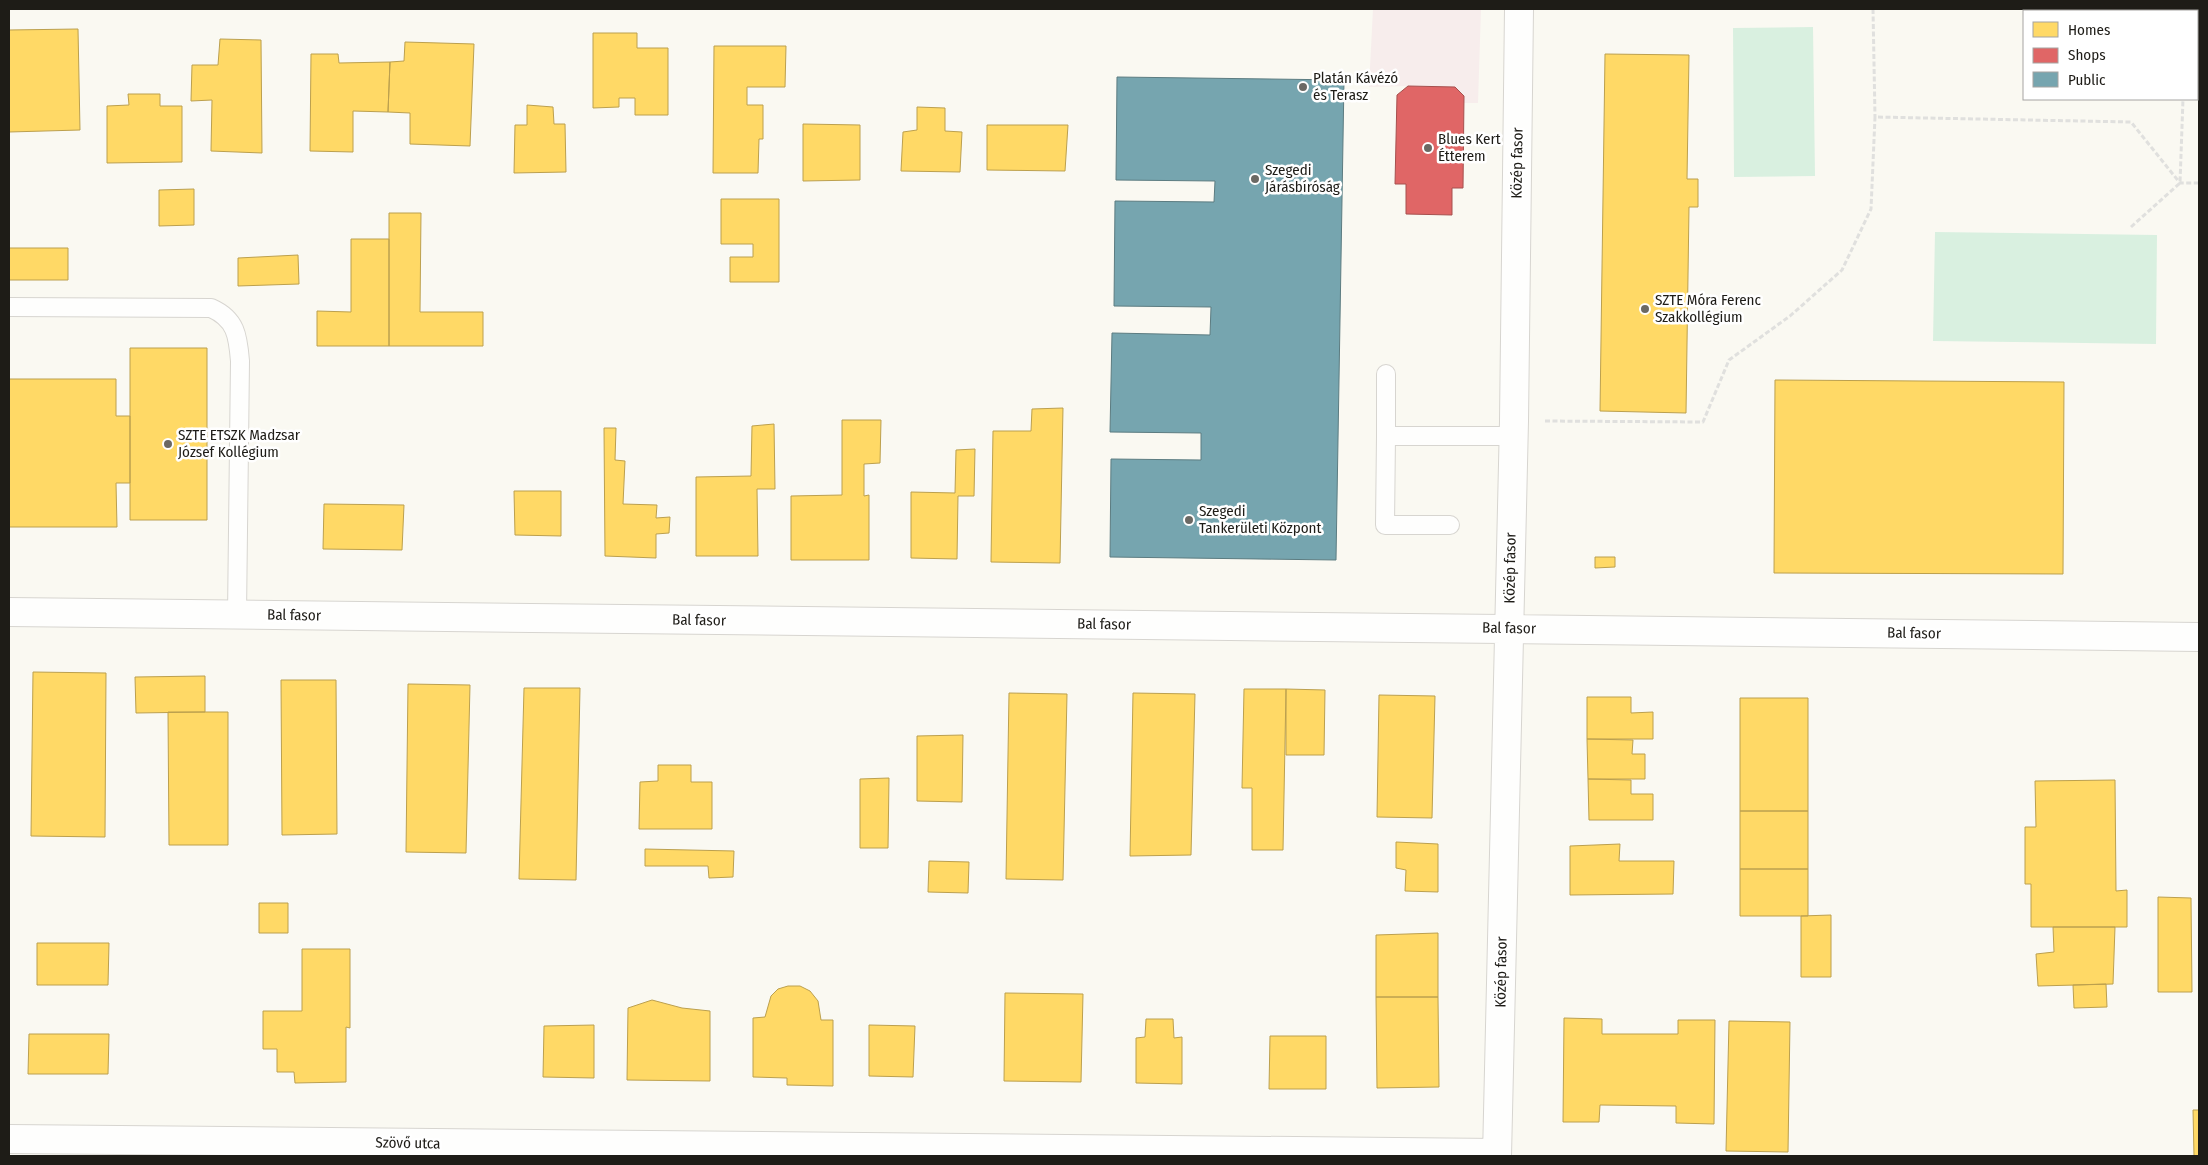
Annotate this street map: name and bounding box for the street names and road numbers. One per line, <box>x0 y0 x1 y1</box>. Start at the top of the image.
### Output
street label: Közép fasor <box>1507 126 1527 199</box>
street label: Közép fasor <box>1500 531 1520 604</box>
street label: Bal fasor <box>267 606 322 624</box>
street label: Bal fasor <box>672 611 727 629</box>
street label: Bal fasor <box>1077 615 1132 633</box>
street label: Bal fasor <box>1482 619 1537 637</box>
street label: Bal fasor <box>1887 624 1942 642</box>
street label: Közép fasor <box>1491 935 1511 1008</box>
street label: Szövő utca <box>375 1133 441 1153</box>

